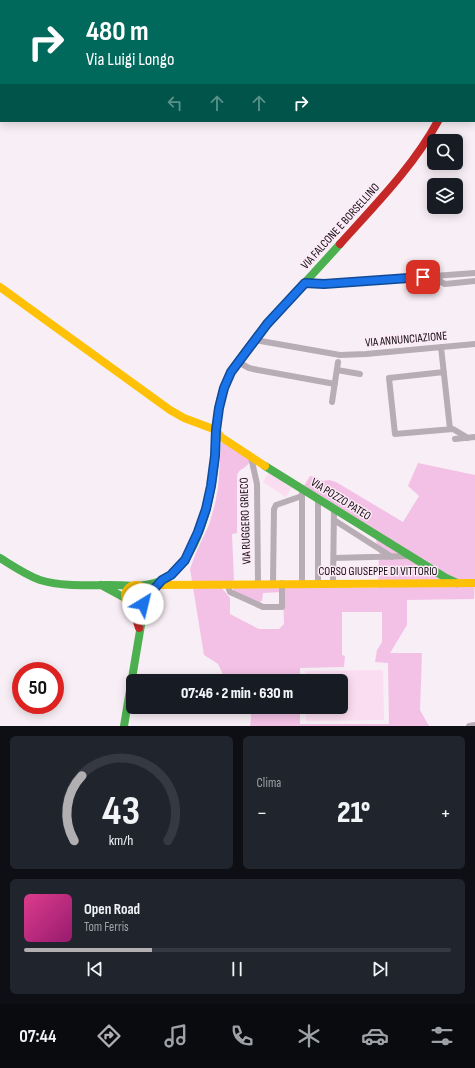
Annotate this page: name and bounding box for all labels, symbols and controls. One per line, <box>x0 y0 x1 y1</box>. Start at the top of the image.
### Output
text: 480 m <box>86 15 149 48</box>
icon: right <box>20 16 72 68</box>
text: Via Luigi Longo <box>86 49 174 70</box>
icon: left <box>164 92 186 114</box>
icon: ahead <box>206 92 228 114</box>
icon: ahead <box>248 92 270 114</box>
icon: right <box>290 92 312 114</box>
map controls <box>427 134 463 214</box>
button: search <box>427 134 463 170</box>
button: layers <box>427 178 463 214</box>
street label: VIA FALCONE E BORSELLINO <box>298 180 383 272</box>
pin <box>406 260 440 294</box>
icon: arrive <box>412 266 434 288</box>
street label: VIA ANNUNCIAZIONE <box>364 328 448 351</box>
street label: VIA POZZO PATEO <box>308 475 374 524</box>
street label: VIA RUGGERO GRIECO <box>236 477 255 565</box>
street label: CORSO GIUSEPPE DI VITTORIO <box>318 564 438 579</box>
position arrow <box>122 583 164 625</box>
speed limit sign: 50 <box>12 662 64 714</box>
text: 07:46 · 2 min · 630 m <box>181 684 293 703</box>
text: Clima <box>257 775 281 791</box>
text: 43 <box>102 786 140 835</box>
text: 21° <box>337 795 370 831</box>
text: − <box>257 800 267 827</box>
text: + <box>440 800 451 827</box>
text: km/h <box>109 831 134 848</box>
text: Open Road <box>84 900 140 919</box>
text: Tom Ferris <box>84 919 129 935</box>
icon: previous <box>84 958 106 980</box>
icon: pause <box>226 958 248 980</box>
icon: next <box>369 958 391 980</box>
icon: directions <box>95 1022 123 1050</box>
icon: music <box>162 1022 190 1050</box>
icon: phone <box>228 1022 256 1050</box>
icon: climate <box>295 1022 323 1050</box>
icon: car <box>361 1022 389 1050</box>
icon: filters <box>428 1022 456 1050</box>
text: 07:44 <box>19 1026 56 1047</box>

